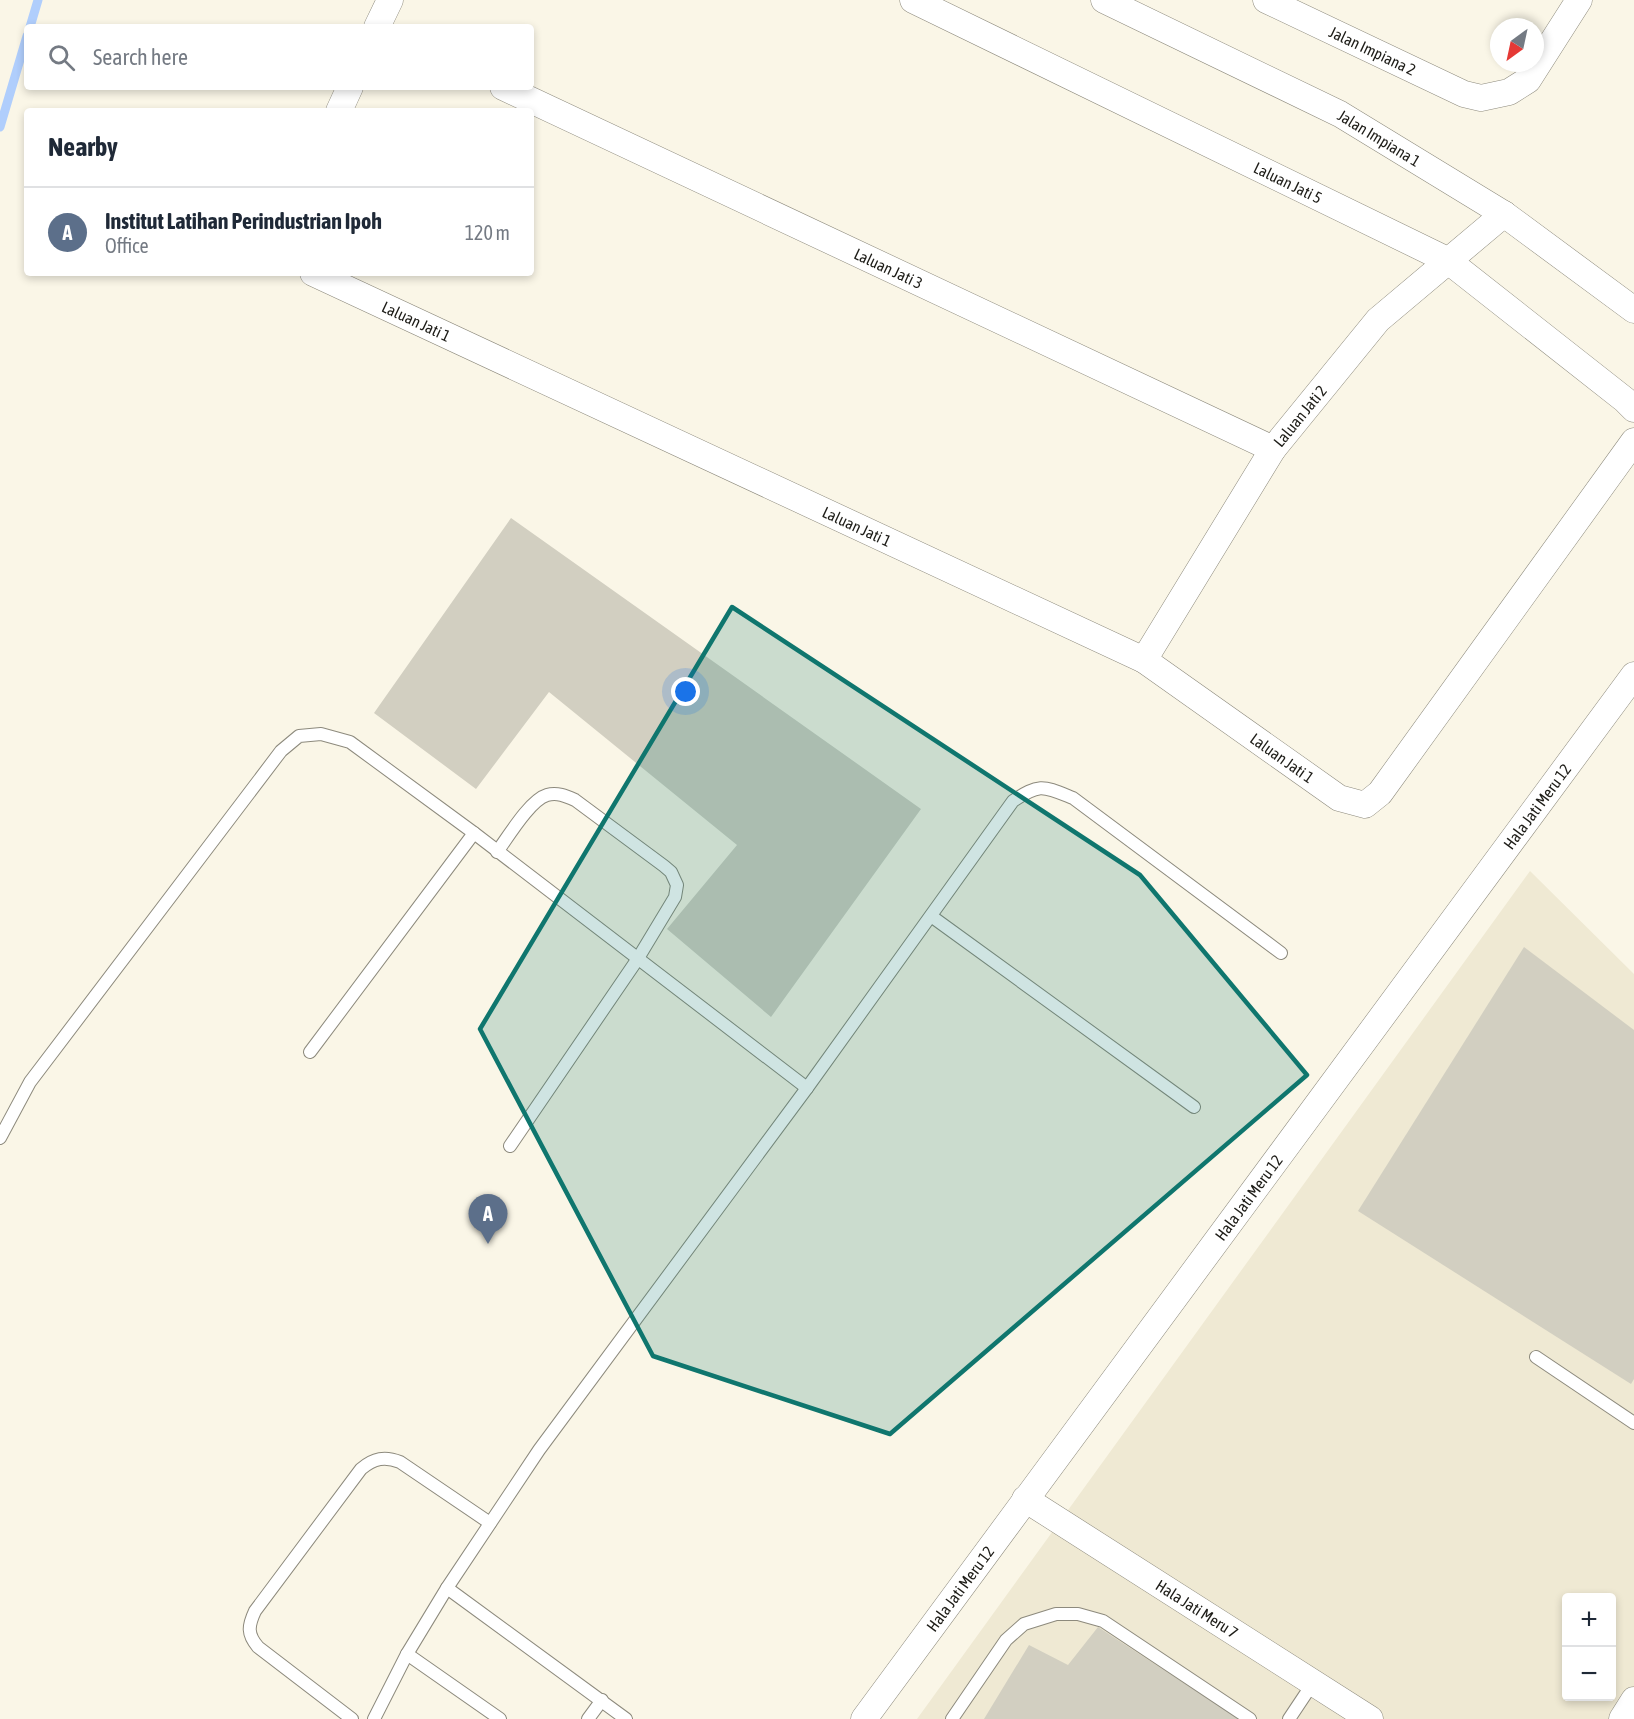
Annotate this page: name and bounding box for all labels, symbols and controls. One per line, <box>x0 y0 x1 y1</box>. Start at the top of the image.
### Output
north arrow <box>1490 18 1544 72</box>
street label: Jalan Impiana 2 <box>1326 22 1419 79</box>
search box <box>24 24 534 90</box>
icon: search <box>45 41 78 74</box>
text: Search here <box>93 44 188 70</box>
street label: Jalan Impiana 1 <box>1335 106 1424 170</box>
text: Nearby <box>48 132 118 162</box>
street label: Laluan Jati 5 <box>1251 158 1325 207</box>
text: Institut Latihan Perindustrian Ipoh <box>105 208 382 234</box>
text: A <box>63 221 72 244</box>
text: 120 m <box>465 221 510 244</box>
text: Office <box>105 234 149 257</box>
street label: Laluan Jati 3 <box>851 244 926 292</box>
street label: Laluan Jati 1 <box>379 297 454 345</box>
street label: Laluan Jati 2 <box>1270 382 1330 450</box>
street label: Laluan Jati 1 <box>820 503 894 550</box>
your location <box>671 677 700 706</box>
street label: Laluan Jati 1 <box>1247 729 1317 786</box>
street label: Hala Jati Meru 12 <box>1500 760 1574 853</box>
street label: Hala Jati Meru 12 <box>1211 1151 1286 1244</box>
pin: A <box>468 1194 508 1244</box>
street label: Hala Jati Meru 12 <box>923 1542 998 1635</box>
street label: Hala Jati Meru 7 <box>1153 1576 1241 1642</box>
map controls <box>1562 1593 1616 1701</box>
button: + <box>1562 1593 1616 1647</box>
button: − <box>1562 1647 1616 1701</box>

